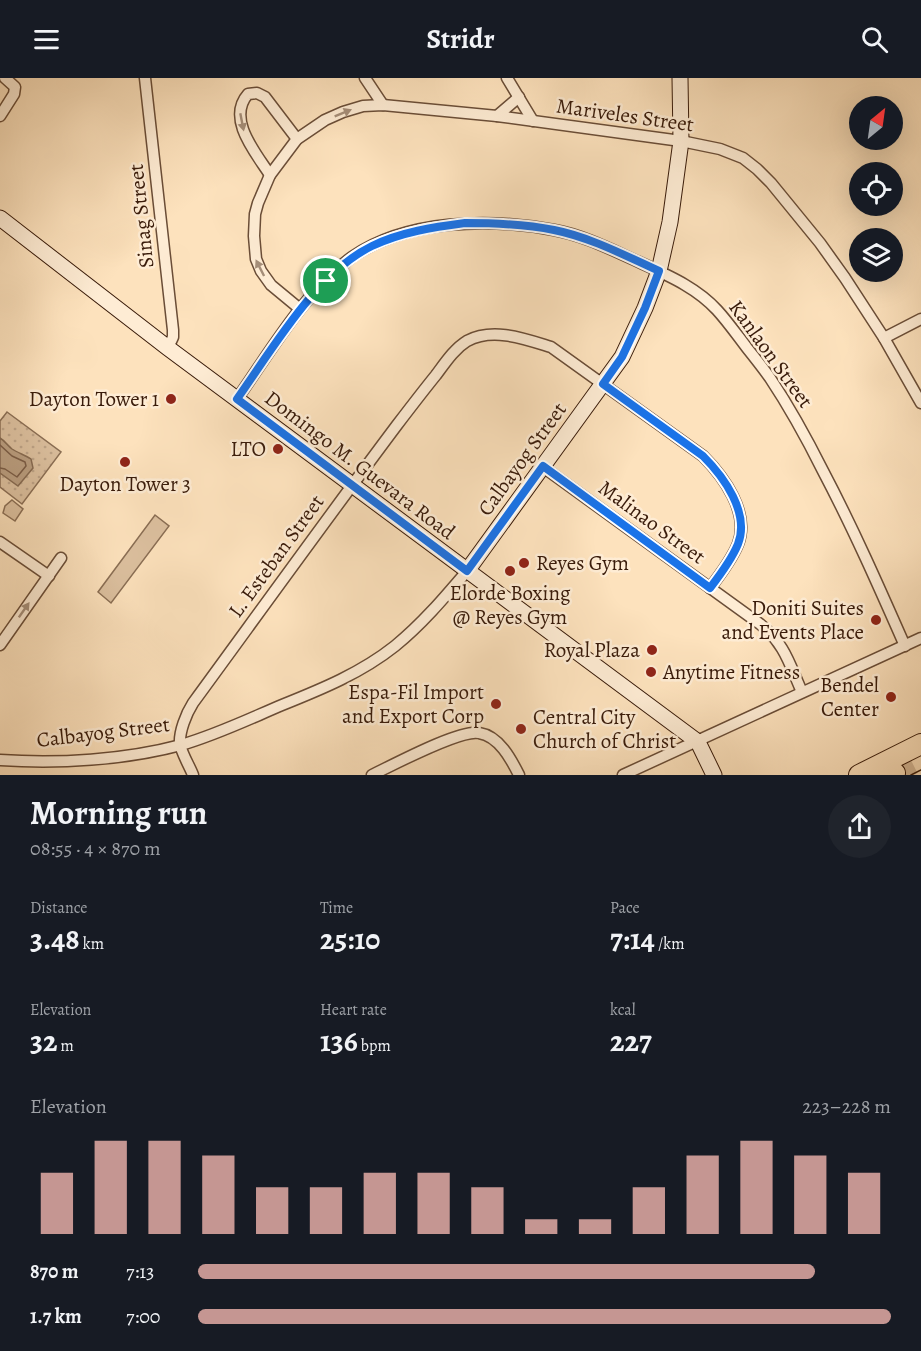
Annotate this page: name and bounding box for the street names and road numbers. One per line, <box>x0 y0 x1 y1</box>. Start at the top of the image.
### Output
street label: Mariveles Street <box>554 91 696 139</box>
street label: Sinag Street <box>122 163 160 269</box>
street label: Kanlaon Street <box>722 294 820 414</box>
street label: Domingo M. Guevara Road <box>259 384 462 546</box>
street label: Calbayog Street <box>471 397 573 521</box>
street label: Malinao Street <box>593 474 711 570</box>
street label: L. Esteban Street <box>222 489 330 623</box>
street label: Calbayog Street <box>35 710 171 754</box>

